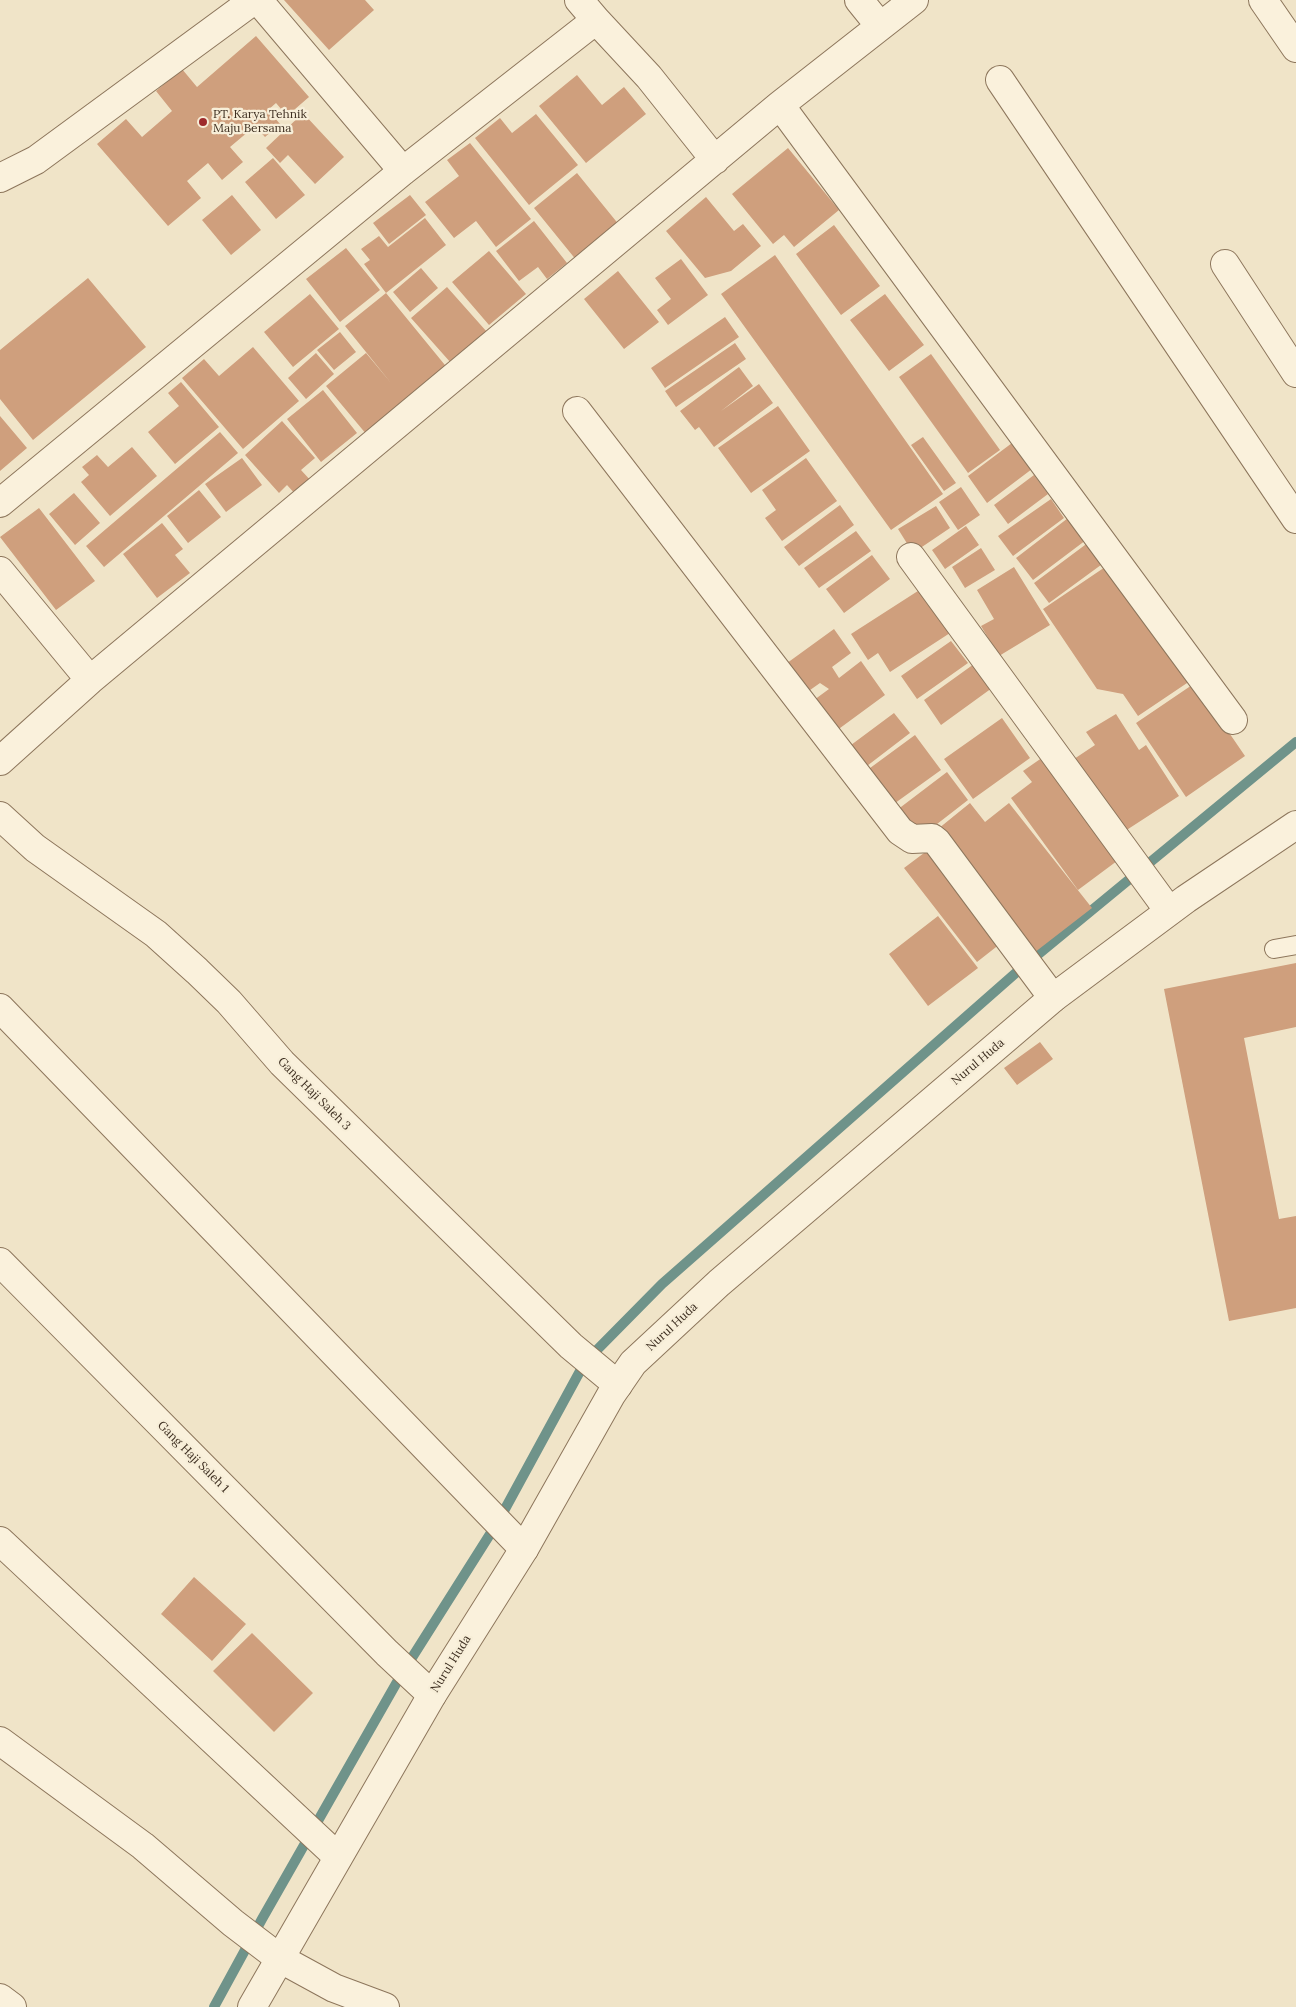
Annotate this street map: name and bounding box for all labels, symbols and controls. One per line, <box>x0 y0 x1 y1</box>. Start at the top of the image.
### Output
place label: PT. Karya Tehnik Maju Bersama <box>213 108 307 136</box>
marker: PT. Karya Tehnik Maju Bersama <box>197 116 209 128</box>
street label: Nurul Huda <box>949 1036 1007 1088</box>
street label: Gang Haji Saleh 3 <box>275 1055 353 1133</box>
street label: Nurul Huda <box>643 1300 701 1354</box>
street label: Gang Haji Saleh 1 <box>154 1418 232 1496</box>
street label: Nurul Huda <box>428 1633 474 1695</box>

